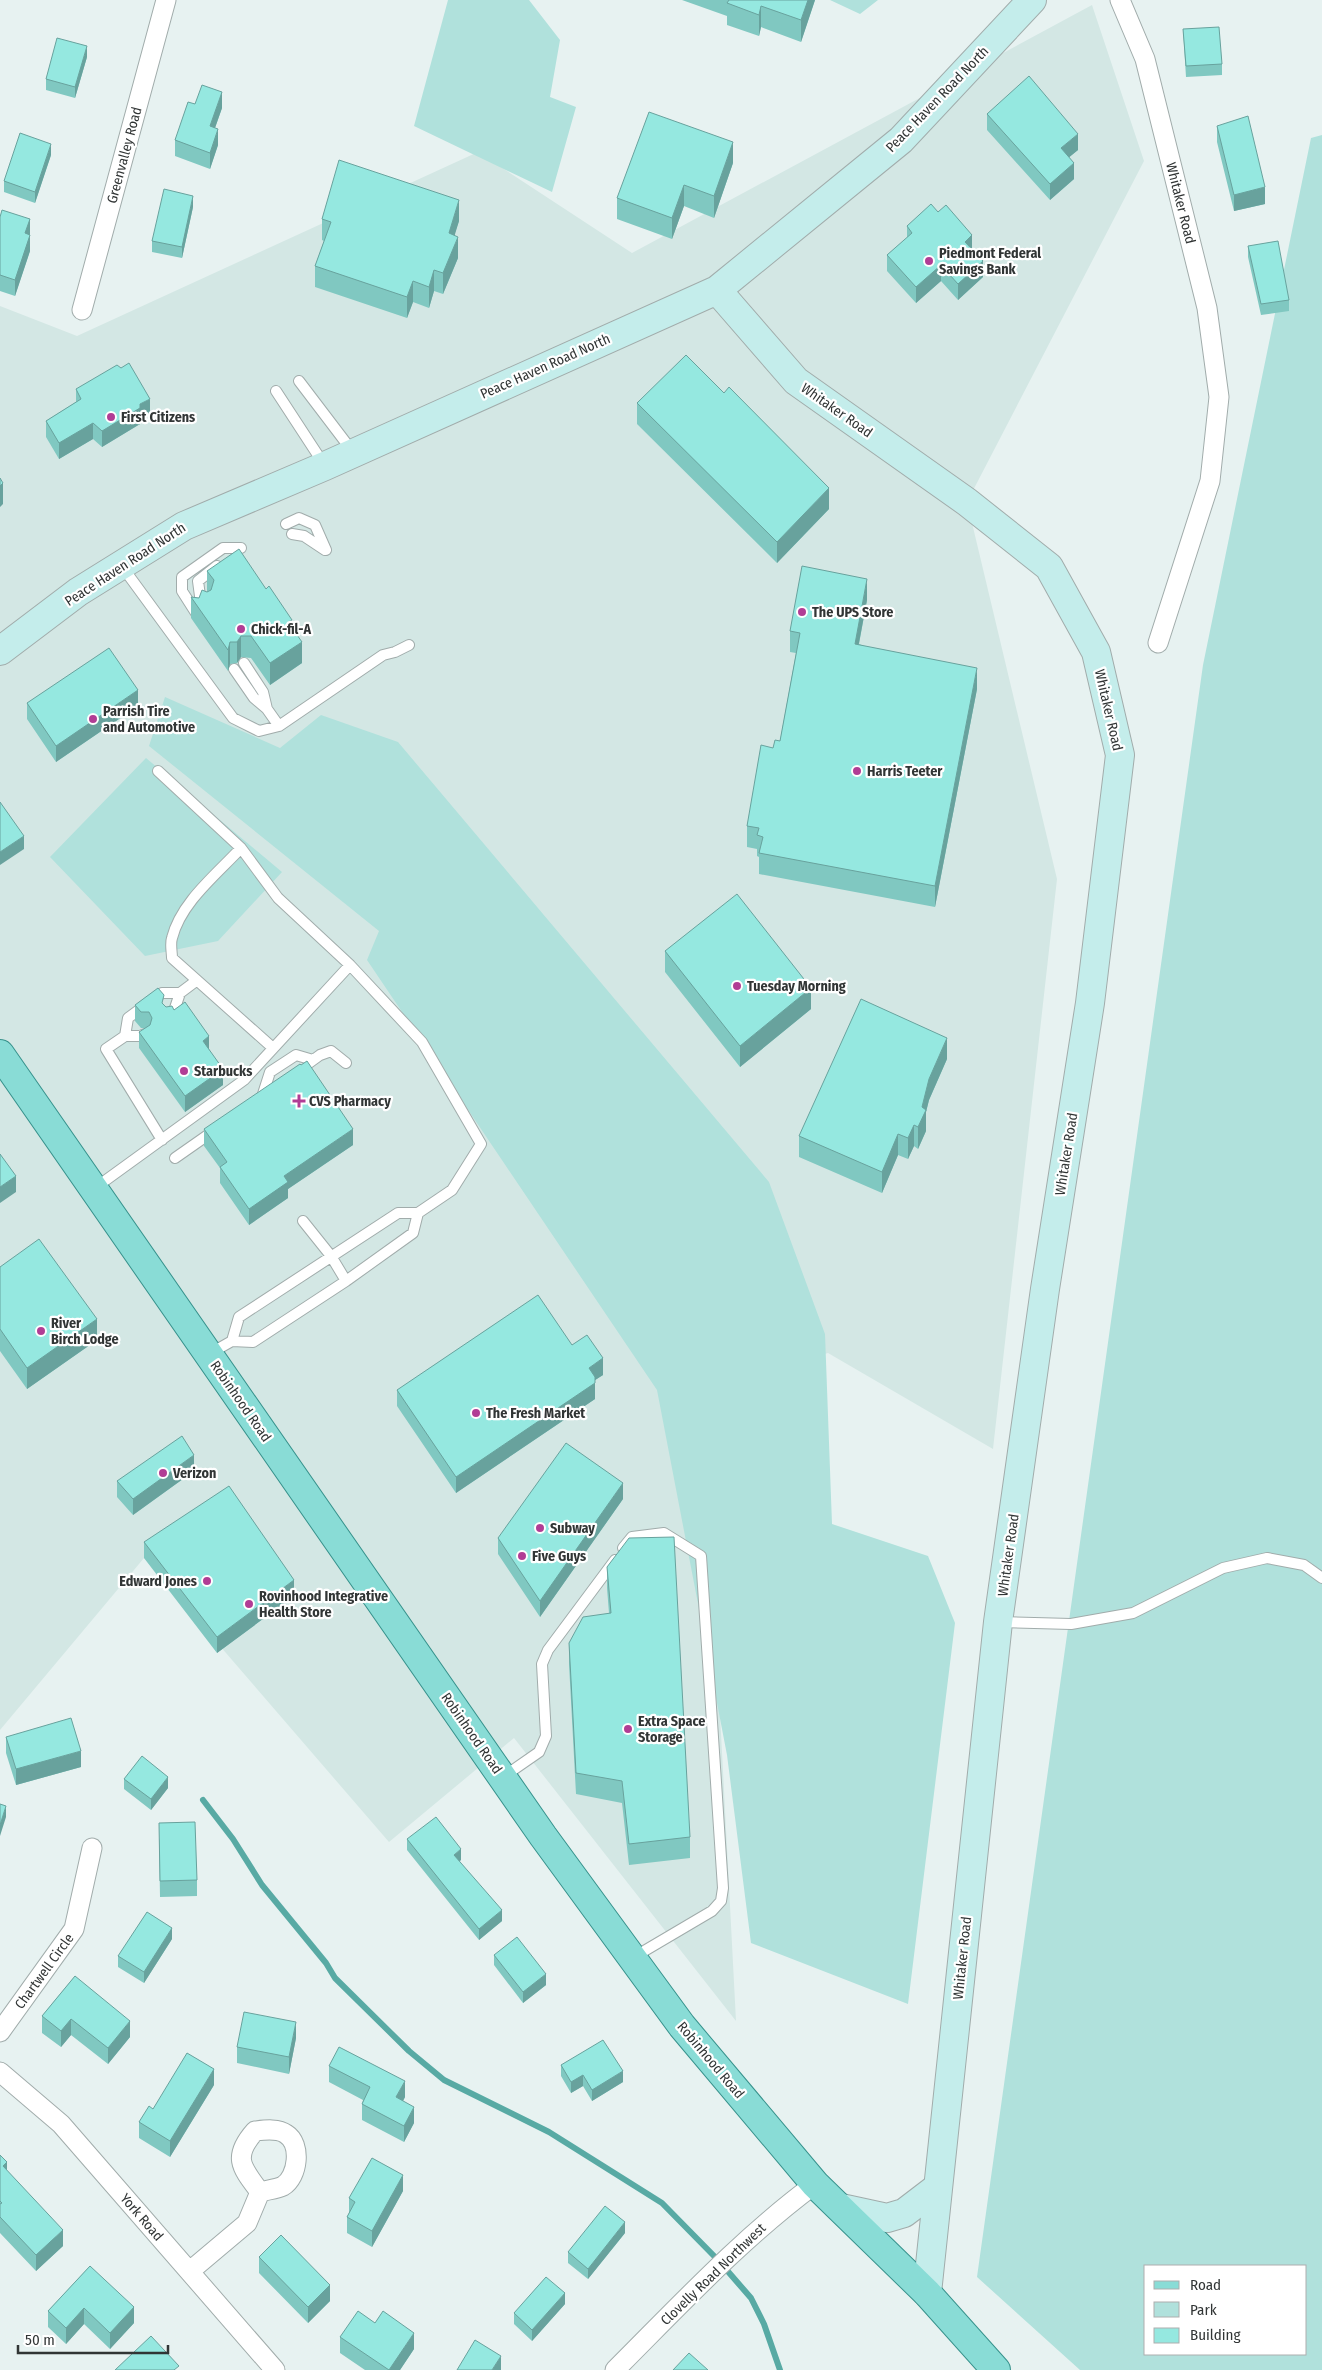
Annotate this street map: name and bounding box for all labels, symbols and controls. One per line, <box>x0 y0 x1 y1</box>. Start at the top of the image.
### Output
street label: Peace Haven Road North <box>882 43 992 156</box>
street label: Greenvalley Road <box>103 105 146 205</box>
street label: Whitaker Road <box>1162 161 1199 246</box>
place label: Piedmont Federal Savings Bank <box>939 245 1041 278</box>
marker: Piedmont Federal Savings Bank <box>923 255 935 267</box>
street label: Peace Haven Road North <box>478 330 613 403</box>
street label: Whitaker Road <box>798 380 876 441</box>
place label: First Citizens <box>121 409 195 426</box>
marker: First Citizens <box>105 411 117 423</box>
street label: Peace Haven Road North <box>62 519 189 610</box>
place label: The UPS Store <box>812 604 893 621</box>
marker: The UPS Store <box>796 606 808 618</box>
place label: Chick-fil-A <box>251 621 311 638</box>
marker: Chick-fil-A <box>235 623 247 635</box>
street label: Whitaker Road <box>1091 668 1126 753</box>
place label: Parrish Tire and Automotive <box>103 703 195 736</box>
marker: Parrish Tire and Automotive <box>87 713 99 725</box>
place label: Harris Teeter <box>867 763 943 780</box>
marker: Harris Teeter <box>851 765 863 777</box>
place label: Tuesday Morning <box>747 978 846 995</box>
marker: Tuesday Morning <box>731 980 743 992</box>
place label: Starbucks <box>194 1063 252 1080</box>
marker: Starbucks <box>178 1065 190 1077</box>
place label: CVS Pharmacy <box>309 1093 391 1110</box>
marker: CVS Pharmacy <box>293 1095 305 1107</box>
street label: Whitaker Road <box>1052 1112 1081 1197</box>
place label: River Birch Lodge <box>51 1315 119 1348</box>
marker: River Birch Lodge <box>35 1325 47 1337</box>
street label: Robinhood Road <box>206 1357 275 1445</box>
place label: The Fresh Market <box>486 1405 586 1422</box>
marker: The Fresh Market <box>470 1407 482 1419</box>
place label: Verizon <box>172 1465 216 1482</box>
marker: Verizon <box>157 1467 169 1479</box>
street label: Whitaker Road <box>994 1513 1023 1597</box>
place label: Subway <box>550 1520 595 1537</box>
marker: Subway <box>534 1522 546 1534</box>
place label: Five Guys <box>532 1548 586 1565</box>
marker: Five Guys <box>516 1550 528 1562</box>
place label: Edward Jones <box>119 1573 197 1590</box>
marker: Edward Jones <box>201 1575 213 1587</box>
place label: Rovinhood Integrative Health Store <box>259 1588 388 1621</box>
marker: Rovinhood Integrative Health Store <box>243 1598 255 1610</box>
street label: Robinhood Road <box>437 1689 506 1777</box>
place label: Extra Space Storage <box>638 1713 705 1746</box>
marker: Extra Space Storage <box>622 1723 634 1735</box>
street label: Whitaker Road <box>950 1916 975 2000</box>
street label: Chartwell Circle <box>11 1930 78 2012</box>
street label: Robinhood Road <box>674 2018 748 2102</box>
street label: York Road <box>116 2190 167 2245</box>
street label: Clovelly Road Northwest <box>657 2220 770 2329</box>
legend <box>1144 2265 1307 2355</box>
text: Road <box>1190 2276 1221 2294</box>
text: Park <box>1190 2301 1217 2319</box>
scale bar <box>18 2322 168 2354</box>
text: Building <box>1190 2326 1241 2344</box>
text: 50 m <box>25 2331 55 2349</box>

